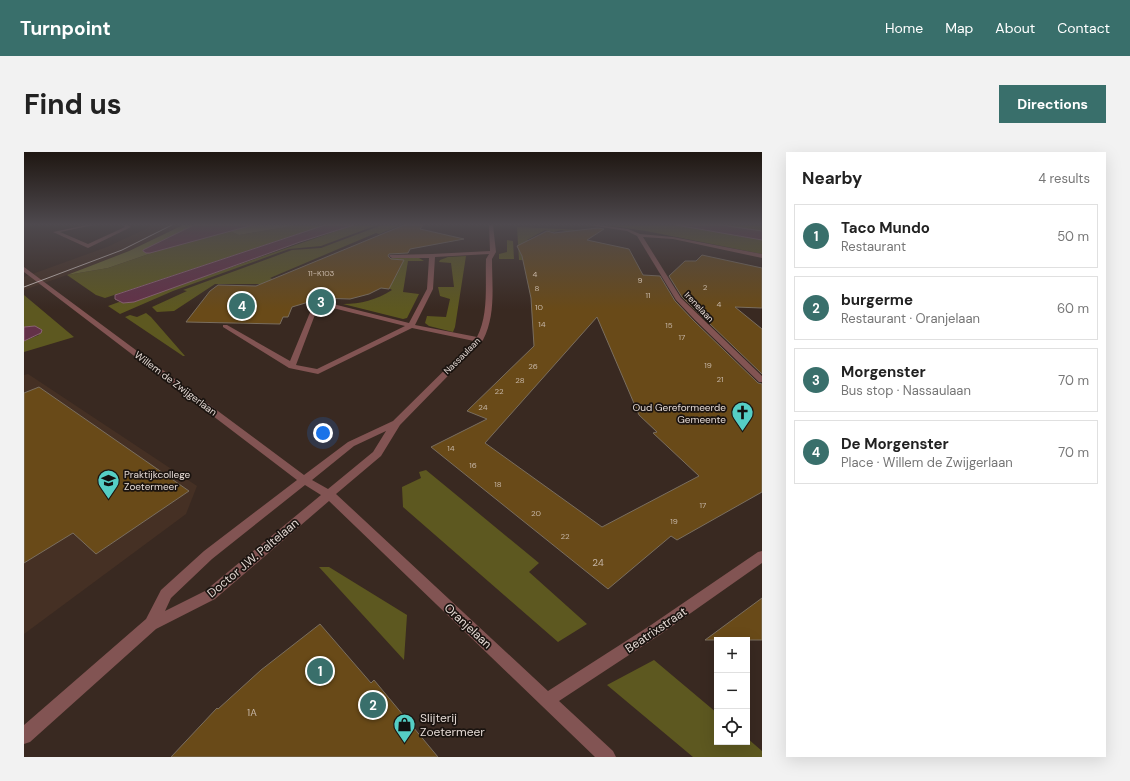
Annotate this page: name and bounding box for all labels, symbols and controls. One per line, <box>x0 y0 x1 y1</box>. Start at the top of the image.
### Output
text: Turnpoint <box>20 16 111 41</box>
text: Home <box>885 19 923 37</box>
text: Map <box>945 19 973 37</box>
text: About <box>995 19 1035 37</box>
text: Contact <box>1057 19 1110 37</box>
button: Directions <box>999 85 1106 123</box>
text: Find us <box>24 86 122 123</box>
text: Nearby <box>802 167 862 189</box>
text: 4 results <box>1038 170 1090 187</box>
text: Taco Mundo <box>841 218 930 238</box>
text: 1 <box>814 228 818 245</box>
text: 50 m <box>1057 228 1089 245</box>
text: Restaurant <box>841 238 906 255</box>
house number: 11-K103 <box>308 268 335 278</box>
house number: 4 <box>533 269 538 279</box>
house number: 9 <box>637 275 643 285</box>
house number: 2 <box>703 282 708 292</box>
house number: 8 <box>535 283 540 293</box>
pin: 3 <box>308 287 334 317</box>
street label: Irenelaan <box>682 289 716 325</box>
house number: 11 <box>646 290 651 300</box>
text: burgerme <box>841 290 913 310</box>
pin: 4 <box>229 291 255 321</box>
house number: 4 <box>717 299 722 309</box>
text: 2 <box>812 300 820 317</box>
text: 60 m <box>1057 300 1089 317</box>
house number: 10 <box>535 302 544 312</box>
text: Restaurant · Oranjelaan <box>841 310 980 327</box>
house number: 14 <box>538 319 546 329</box>
house number: 15 <box>665 320 673 330</box>
house number: 17 <box>679 332 685 342</box>
street label: Nassaulaan <box>441 335 483 377</box>
street label: Willem de Zwijgerlaan <box>132 348 220 419</box>
house number: 19 <box>704 360 712 370</box>
house number: 26 <box>528 361 538 371</box>
text: Morgenster <box>841 362 926 382</box>
text: 3 <box>812 372 820 389</box>
text: 70 m <box>1058 372 1089 389</box>
house number: 21 <box>716 374 724 384</box>
house number: 28 <box>515 375 525 385</box>
text: Bus stop · Nassaulaan <box>841 382 971 399</box>
house number: 22 <box>494 386 504 396</box>
church icon: Oud Gereformeerde Gemeente <box>729 400 755 433</box>
place label: Oud Gereformeerde Gemeente <box>633 401 726 426</box>
house number: 24 <box>478 402 488 412</box>
your location <box>313 423 333 443</box>
text: De Morgenster <box>841 434 949 454</box>
house number: 14 <box>447 443 455 453</box>
text: 4 <box>812 444 820 461</box>
text: 70 m <box>1058 444 1089 461</box>
text: Place · Willem de Zwijgerlaan <box>841 454 1013 471</box>
house number: 16 <box>469 460 477 470</box>
school or university icon: Praktijkcollege Zoetermeer <box>95 467 121 500</box>
place label: Praktijkcollege Zoetermeer <box>124 468 191 493</box>
house number: 18 <box>494 479 502 489</box>
house number: 17 <box>700 500 706 510</box>
house number: 20 <box>531 508 542 518</box>
street label: Doctor J.W. Paltelaan <box>204 515 302 601</box>
house number: 19 <box>670 516 678 526</box>
house number: 22 <box>560 531 570 541</box>
house number: 24 <box>592 556 604 569</box>
street label: Oranjelaan <box>441 600 495 652</box>
street label: Beatrixstraat <box>622 603 690 656</box>
map controls <box>714 637 750 745</box>
button: + <box>714 637 750 673</box>
pin: 1 <box>307 656 333 686</box>
button: − <box>714 673 750 709</box>
pin: 2 <box>360 690 386 720</box>
house number: 1A <box>247 706 257 719</box>
button: locate <box>714 709 750 745</box>
place label: Slijterij Zoetermeer <box>420 710 485 740</box>
shop icon: Slijterij Zoetermeer <box>391 712 417 745</box>

